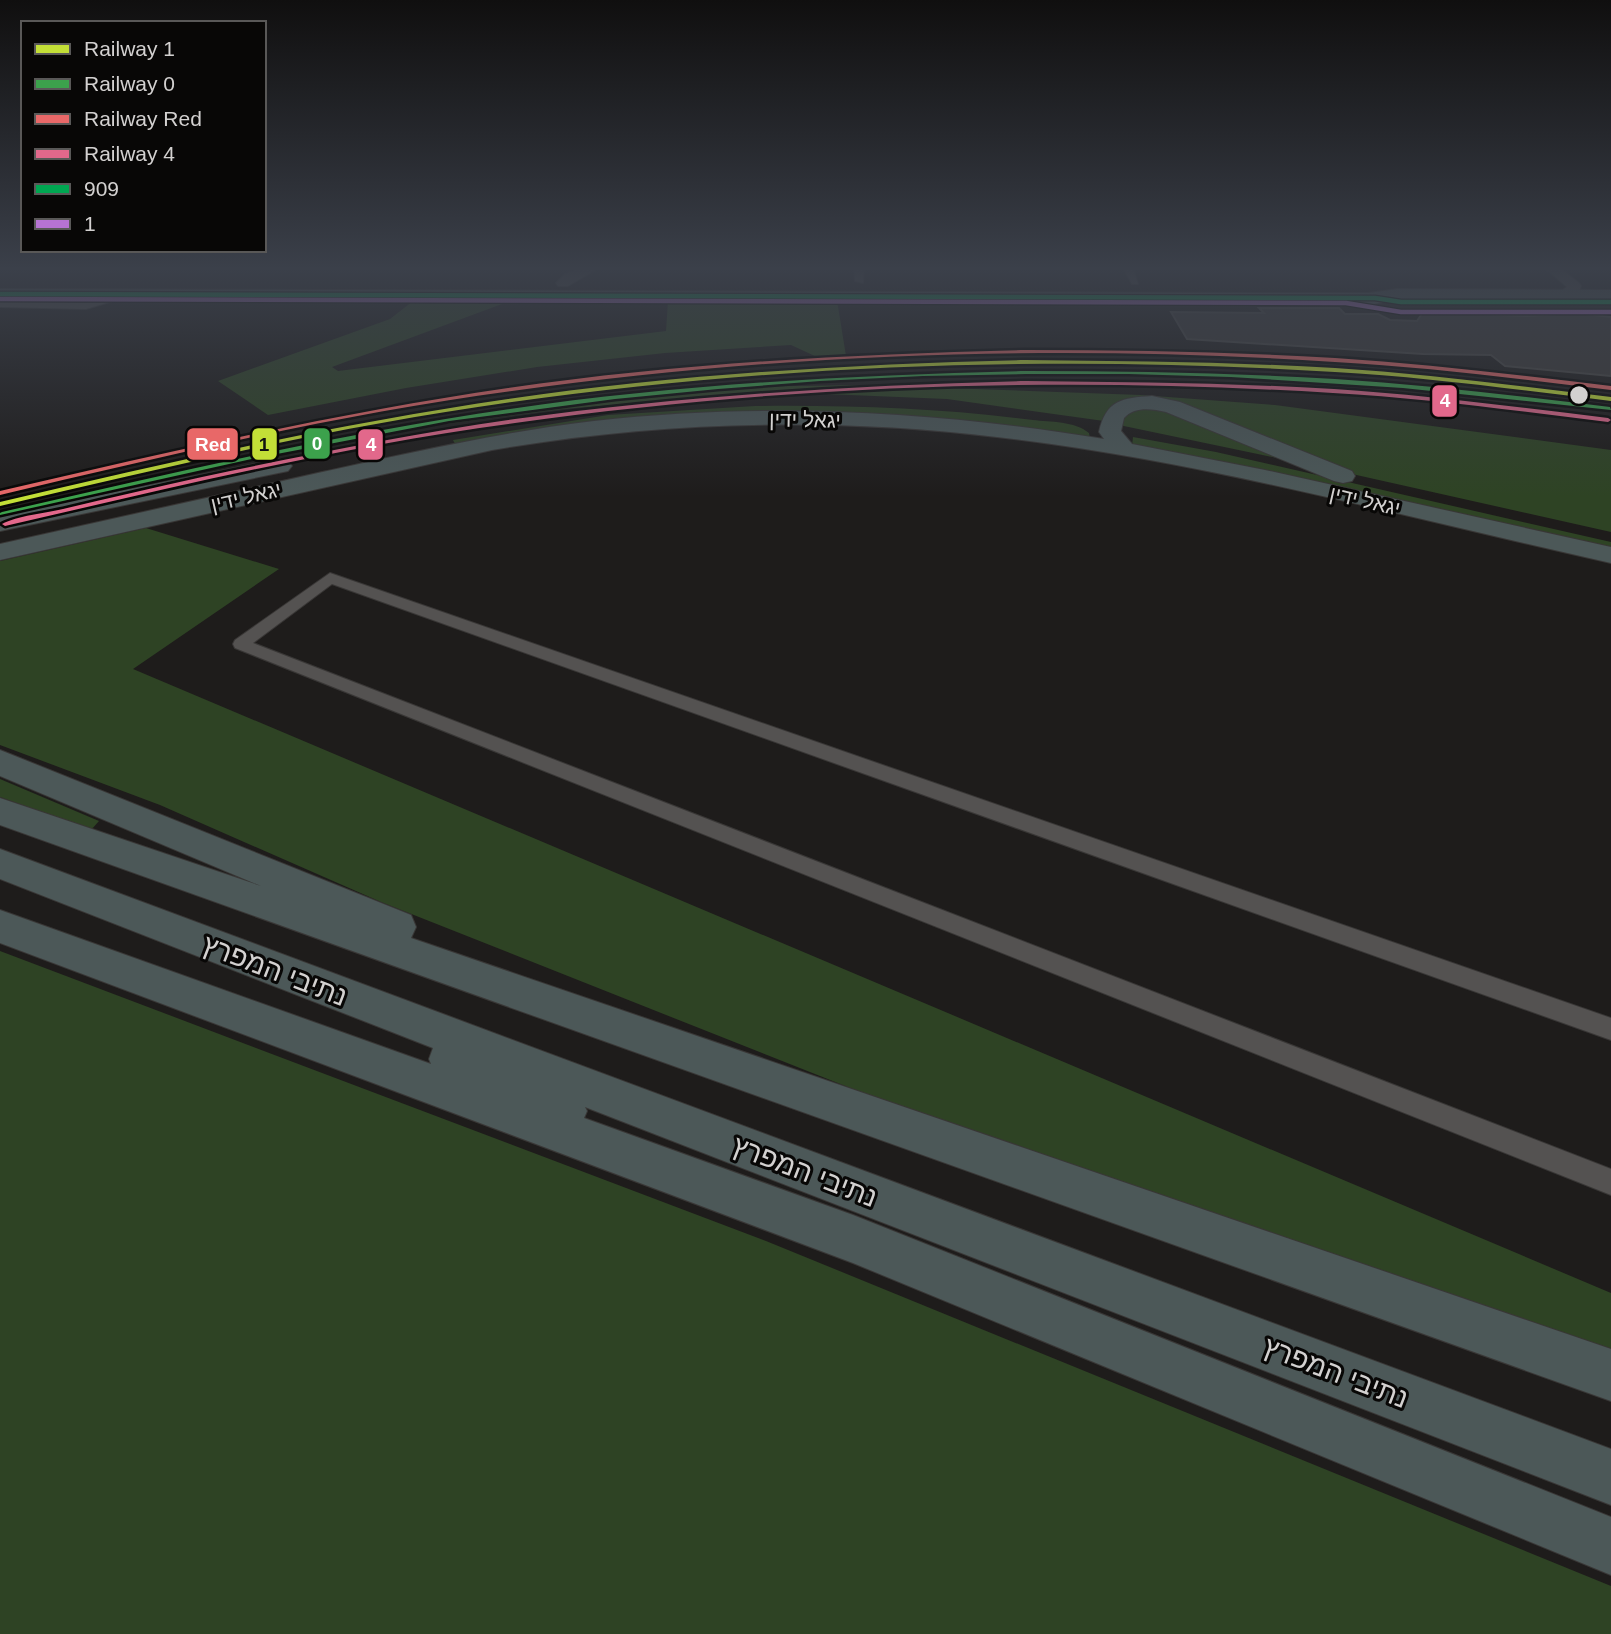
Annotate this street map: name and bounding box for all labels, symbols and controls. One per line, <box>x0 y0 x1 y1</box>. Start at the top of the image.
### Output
legend <box>21 21 266 252</box>
text: Railway 1 <box>84 37 175 60</box>
text: Railway 0 <box>84 72 175 95</box>
text: Railway Red <box>84 107 202 130</box>
text: Railway 4 <box>84 142 175 165</box>
text: 909 <box>84 177 119 200</box>
text: 1 <box>84 212 96 235</box>
line badge: 4 <box>1431 384 1458 418</box>
unlabelled marker <box>1568 384 1590 406</box>
text: 4 <box>1440 390 1451 411</box>
street label: יגאל ידין <box>769 407 841 432</box>
line badge: Red <box>186 427 239 461</box>
line badge: 1 <box>251 427 278 461</box>
line badge: 0 <box>303 427 331 460</box>
line badge: 4 <box>357 428 384 461</box>
text: 0 <box>312 433 322 454</box>
text: Red <box>195 434 231 455</box>
text: 1 <box>259 434 270 455</box>
text: 4 <box>366 434 377 455</box>
street label: יגאל ידין <box>208 477 283 516</box>
street label: יגאל ידין <box>1328 481 1403 520</box>
street label: נתיבי המפרץ <box>198 929 351 1012</box>
street label: נתיבי המפרץ <box>728 1130 881 1213</box>
street label: נתיבי המפרץ <box>1259 1331 1412 1414</box>

